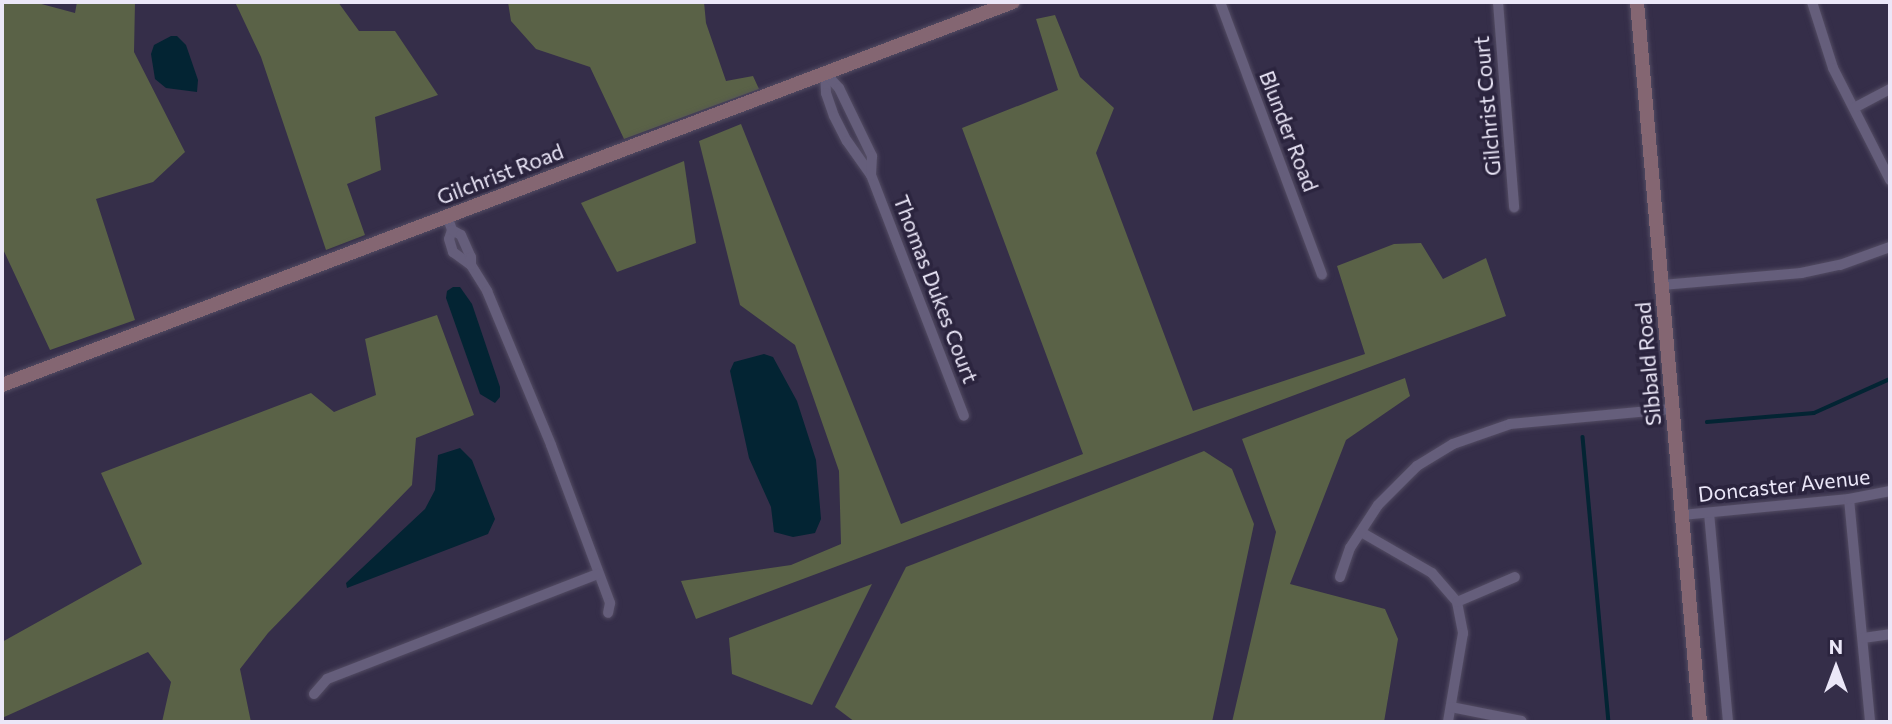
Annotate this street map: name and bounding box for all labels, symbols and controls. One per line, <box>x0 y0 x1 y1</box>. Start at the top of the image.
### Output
street label: Gilchrist Court <box>1468 35 1506 177</box>
street label: Blunder Road <box>1254 67 1324 195</box>
street label: Gilchrist Road <box>433 138 567 210</box>
street label: Thomas Dukes Court <box>889 191 983 387</box>
street label: Sibbald Road <box>1630 301 1666 427</box>
street label: Doncaster Avenue <box>1697 463 1871 507</box>
north arrow <box>1801 633 1871 703</box>
text: N <box>1829 635 1843 658</box>

